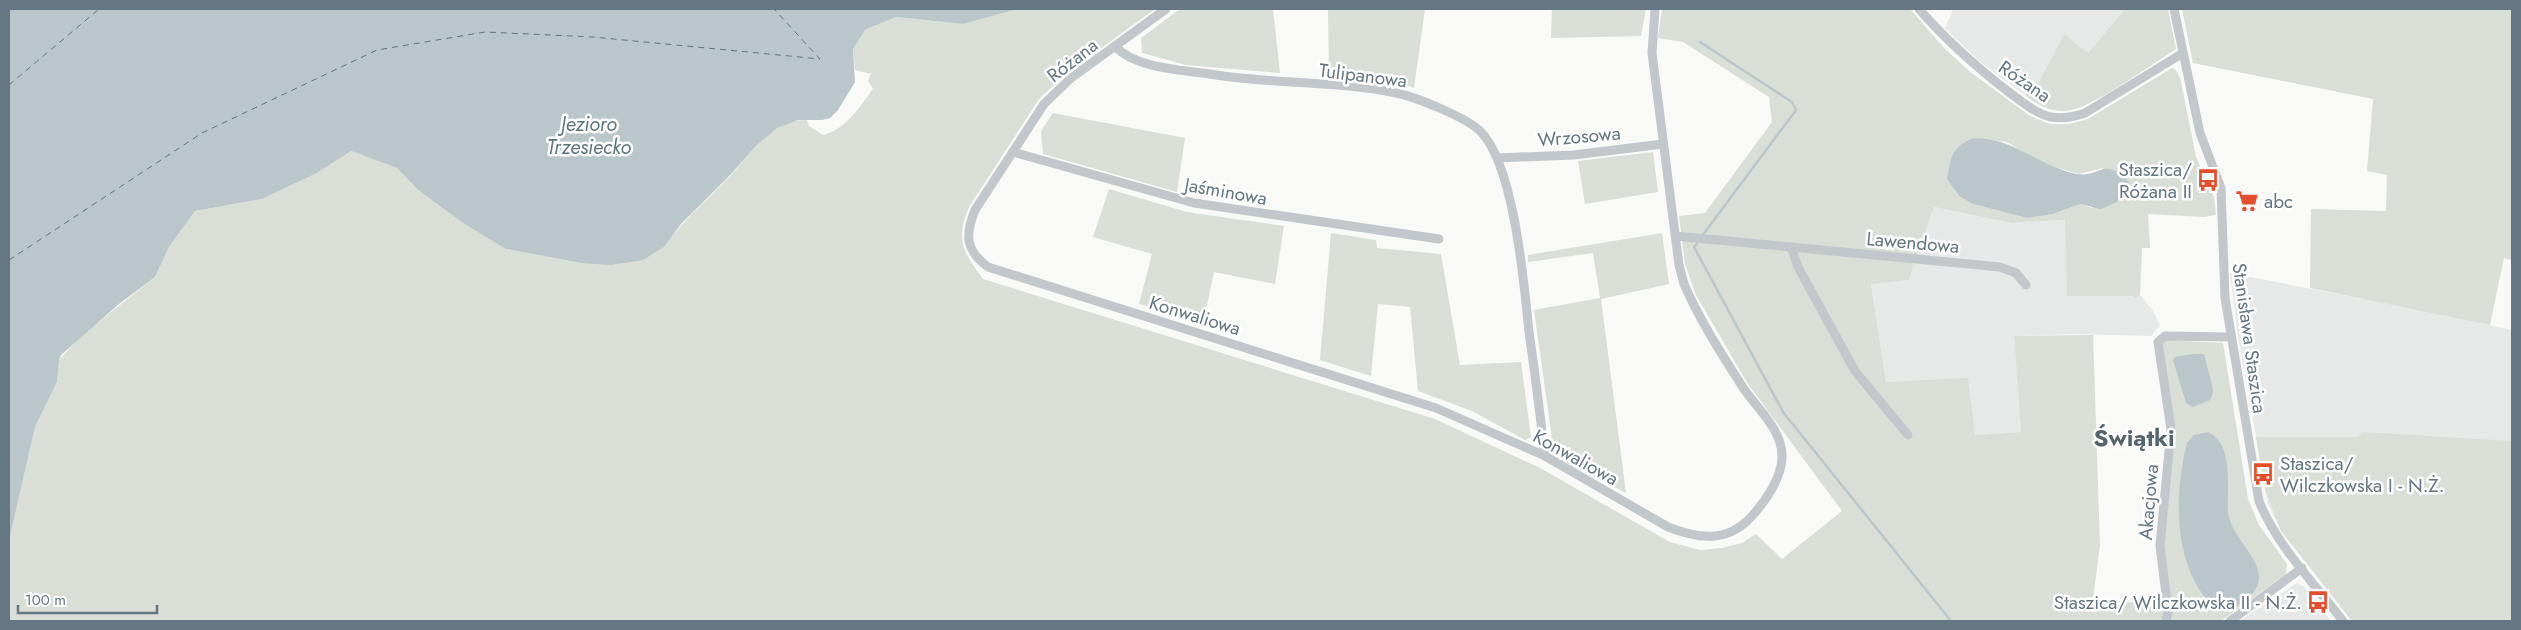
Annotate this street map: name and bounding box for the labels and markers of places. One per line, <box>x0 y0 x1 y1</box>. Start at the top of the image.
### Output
place label: Staszica/ Różana II <box>2119 156 2192 205</box>
bus stop icon: Staszica/ Różana II <box>2195 167 2221 193</box>
supermarket icon: abc <box>2234 188 2260 214</box>
place label: abc <box>2264 188 2293 215</box>
place label: Staszica/ Wilczkowska I - N.Ż. <box>2280 450 2444 499</box>
bus stop icon: Staszica/ Wilczkowska I - N.Ż. <box>2250 461 2276 487</box>
place label: Staszica/ Wilczkowska II - N.Ż. <box>2054 589 2302 616</box>
bus stop icon: Staszica/ Wilczkowska II - N.Ż. <box>2305 589 2331 615</box>

